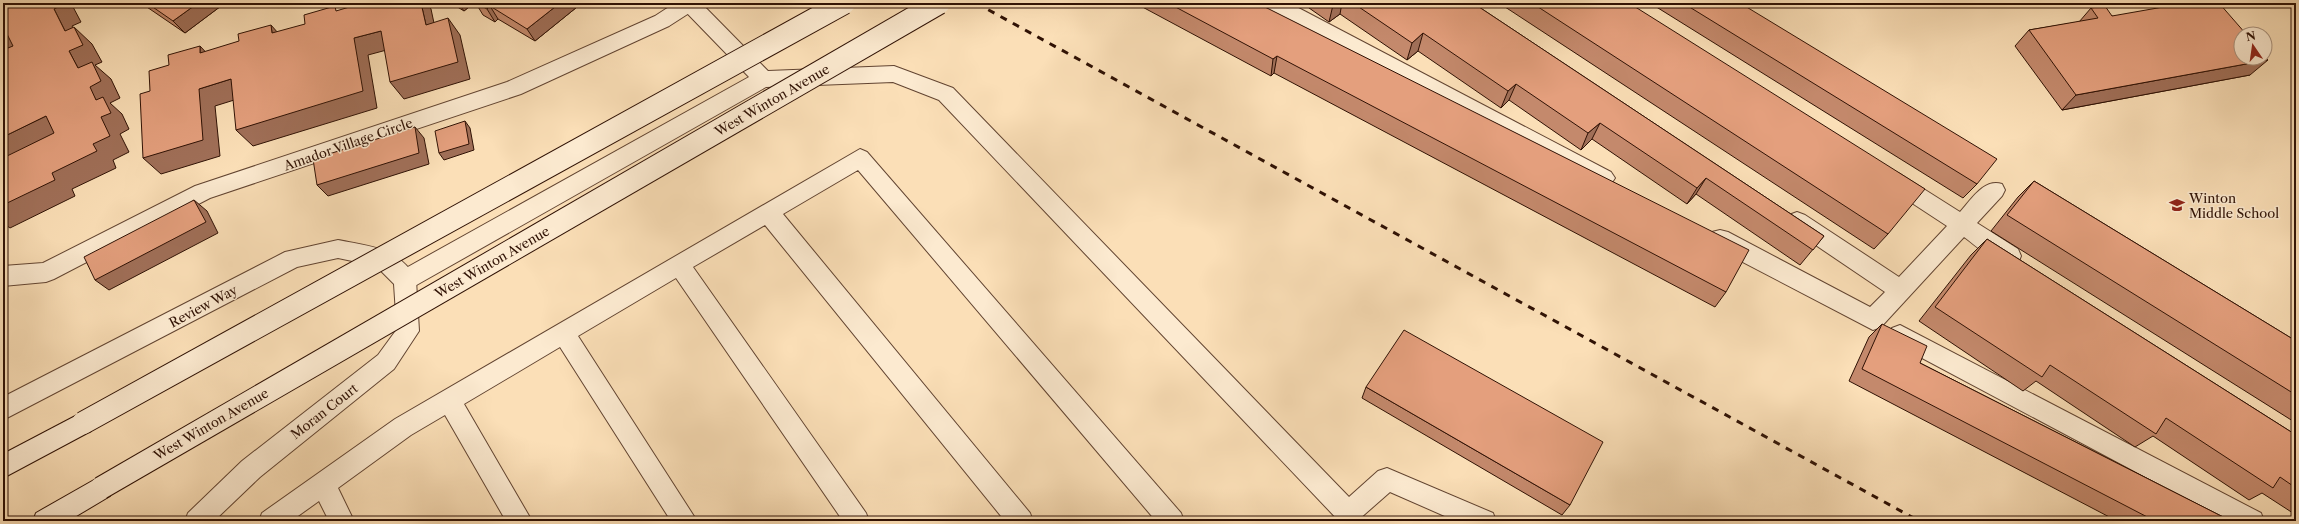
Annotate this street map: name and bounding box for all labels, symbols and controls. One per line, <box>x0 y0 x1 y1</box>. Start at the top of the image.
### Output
north arrow <box>2233 26 2273 66</box>
text: N <box>2245 28 2257 44</box>
street label: West Winton Avenue <box>711 61 832 140</box>
street label: Amador Village Circle <box>280 114 415 174</box>
place label: Winton Middle School <box>2188 190 2279 221</box>
school or university icon: Winton Middle School <box>2168 196 2186 214</box>
street label: West Winton Avenue <box>431 223 552 302</box>
street label: Review Way <box>166 281 240 331</box>
street label: Moran Court <box>287 380 361 442</box>
street label: West Winton Avenue <box>150 385 271 464</box>

